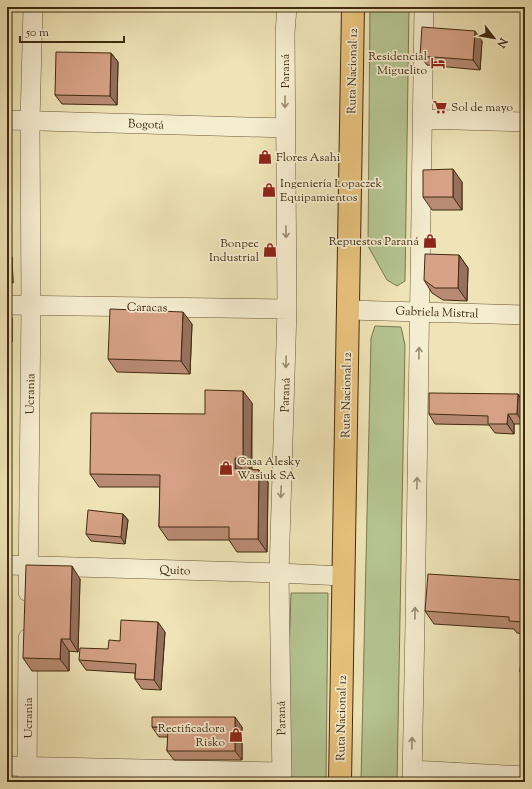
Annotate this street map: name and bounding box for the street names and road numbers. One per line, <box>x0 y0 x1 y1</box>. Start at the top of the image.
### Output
street label: Ruta Nacional 12 <box>343 28 363 114</box>
street label: Paraná <box>277 53 295 88</box>
street label: Bogotá <box>128 115 165 135</box>
street label: Caracas <box>127 299 168 317</box>
street label: Gabriela Mistral <box>395 303 480 323</box>
street label: Ruta Nacional 12 <box>337 352 357 438</box>
street label: Ucrania <box>22 373 40 415</box>
street label: Paraná <box>276 377 296 413</box>
street label: Quito <box>159 561 191 581</box>
street label: Ruta Nacional 12 <box>332 675 352 761</box>
street label: Ucrania <box>20 697 38 739</box>
street label: Paraná <box>273 700 291 735</box>

